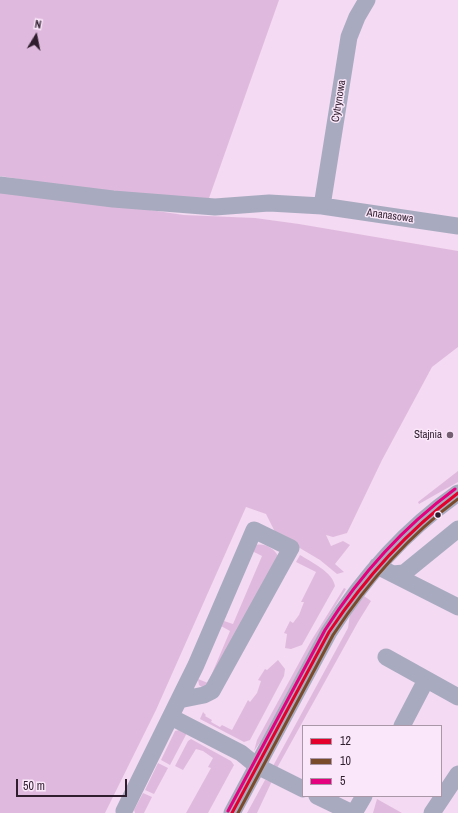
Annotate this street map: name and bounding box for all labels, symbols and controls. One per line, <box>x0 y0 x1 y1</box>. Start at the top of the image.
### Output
north arrow <box>16 16 56 56</box>
text: N <box>34 17 42 32</box>
street label: Cytrynowa <box>329 79 349 123</box>
street label: Ananasowa <box>366 206 414 226</box>
place label: Stajnia <box>414 428 442 442</box>
marker: Stajnia <box>445 430 455 440</box>
unlabelled marker <box>433 510 443 520</box>
legend <box>302 725 442 797</box>
text: 12 <box>340 733 351 749</box>
text: 10 <box>340 753 351 769</box>
scale bar <box>18 771 129 797</box>
text: 5 <box>340 773 345 789</box>
text: 50 m <box>23 778 45 794</box>

